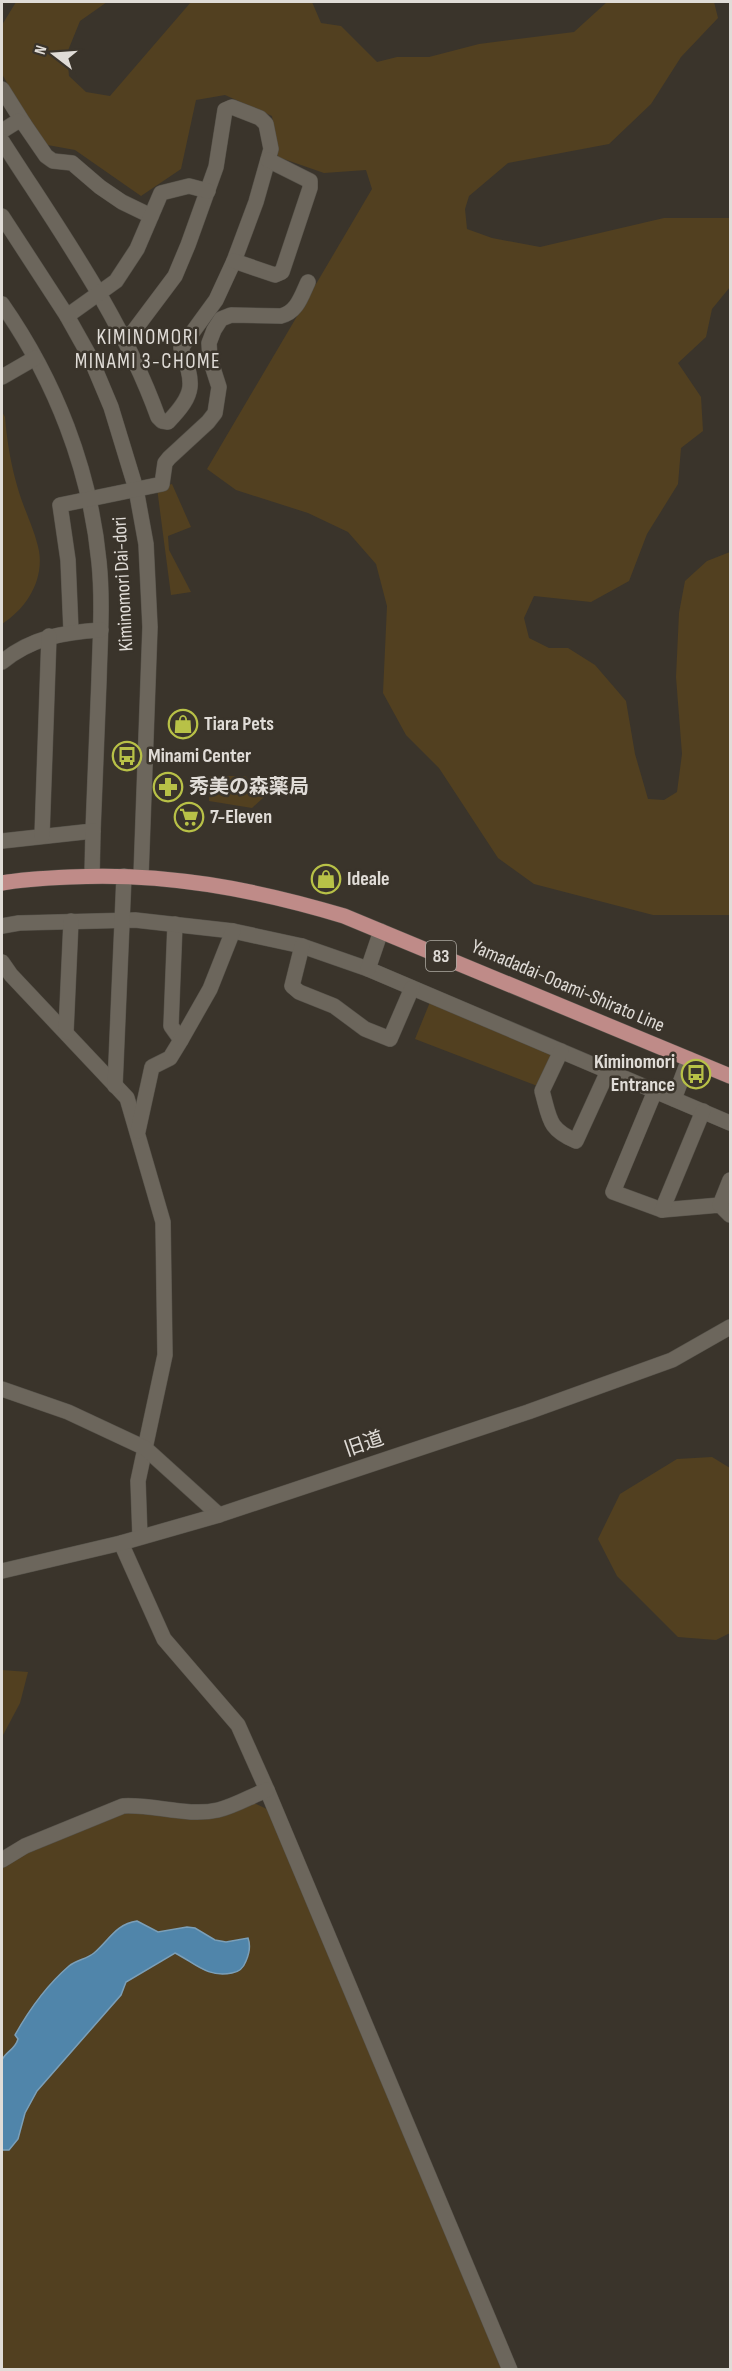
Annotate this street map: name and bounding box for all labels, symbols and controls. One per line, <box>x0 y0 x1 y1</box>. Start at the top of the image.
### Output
north arrow <box>24 24 84 84</box>
text: N <box>31 43 51 57</box>
district label: KIMINOMORI MINAMI 3-CHOME <box>75 325 221 374</box>
street label: Kiminomori Dai-dori <box>107 516 139 652</box>
shop icon: Tiara Pets <box>167 708 199 740</box>
place label: Tiara Pets <box>204 712 274 736</box>
bus stop icon: Minami Center <box>111 740 143 772</box>
place label: Minami Center <box>148 744 251 768</box>
pharmacy icon: 秀美の森薬局 <box>152 771 184 803</box>
place label: 秀美の森薬局 <box>189 775 309 799</box>
supermarket icon: 7-Eleven <box>173 801 205 833</box>
place label: 7-Eleven <box>210 805 272 829</box>
shop icon: Ideale <box>310 863 342 895</box>
place label: Ideale <box>347 867 389 891</box>
street label: Yamadadai-Ooami-Shirato Line <box>468 934 668 1038</box>
road number: 83 <box>426 941 456 971</box>
place label: Kiminomori Entrance <box>594 1050 675 1097</box>
bus stop icon: Kiminomori Entrance <box>680 1058 712 1090</box>
street label: 旧道 <box>341 1426 387 1462</box>

